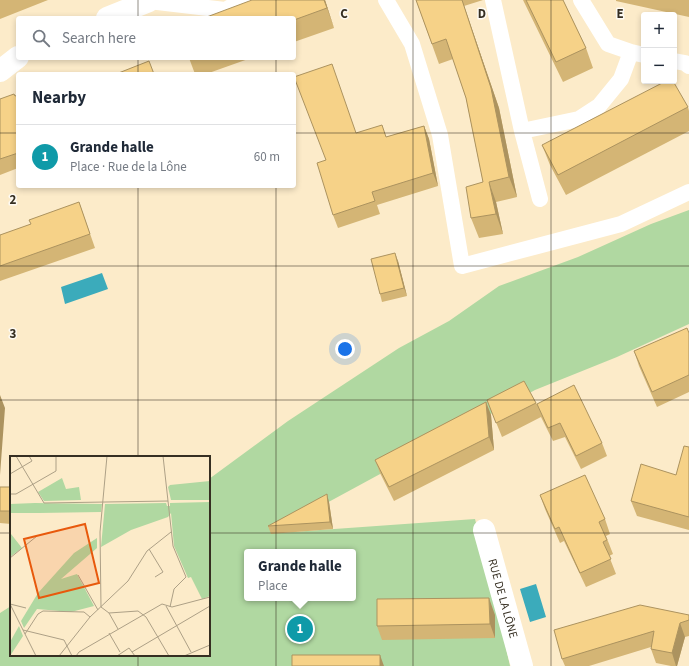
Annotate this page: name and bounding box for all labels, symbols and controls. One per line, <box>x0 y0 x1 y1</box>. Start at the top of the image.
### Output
text: C <box>340 5 348 23</box>
text: D <box>478 5 486 23</box>
text: E <box>616 5 624 23</box>
map controls <box>641 12 677 84</box>
button: + <box>641 12 677 48</box>
search box <box>16 16 296 60</box>
icon: search <box>30 27 52 49</box>
text: Search here <box>62 28 136 49</box>
button: − <box>641 48 677 84</box>
text: Nearby <box>32 86 86 110</box>
text: Grande halle <box>70 137 154 158</box>
text: 1 <box>42 148 48 166</box>
text: 60 m <box>254 148 280 166</box>
text: Place · Rue de la Lône <box>70 158 187 176</box>
text: 2 <box>10 191 17 209</box>
text: 3 <box>10 325 17 343</box>
your location <box>335 339 355 359</box>
inset map <box>10 456 210 656</box>
popup <box>244 549 356 601</box>
text: Grande halle <box>258 556 342 577</box>
street label: RUE DE LA LÔNE <box>483 557 522 640</box>
text: Place <box>258 577 287 595</box>
pin: 1 <box>287 614 313 644</box>

